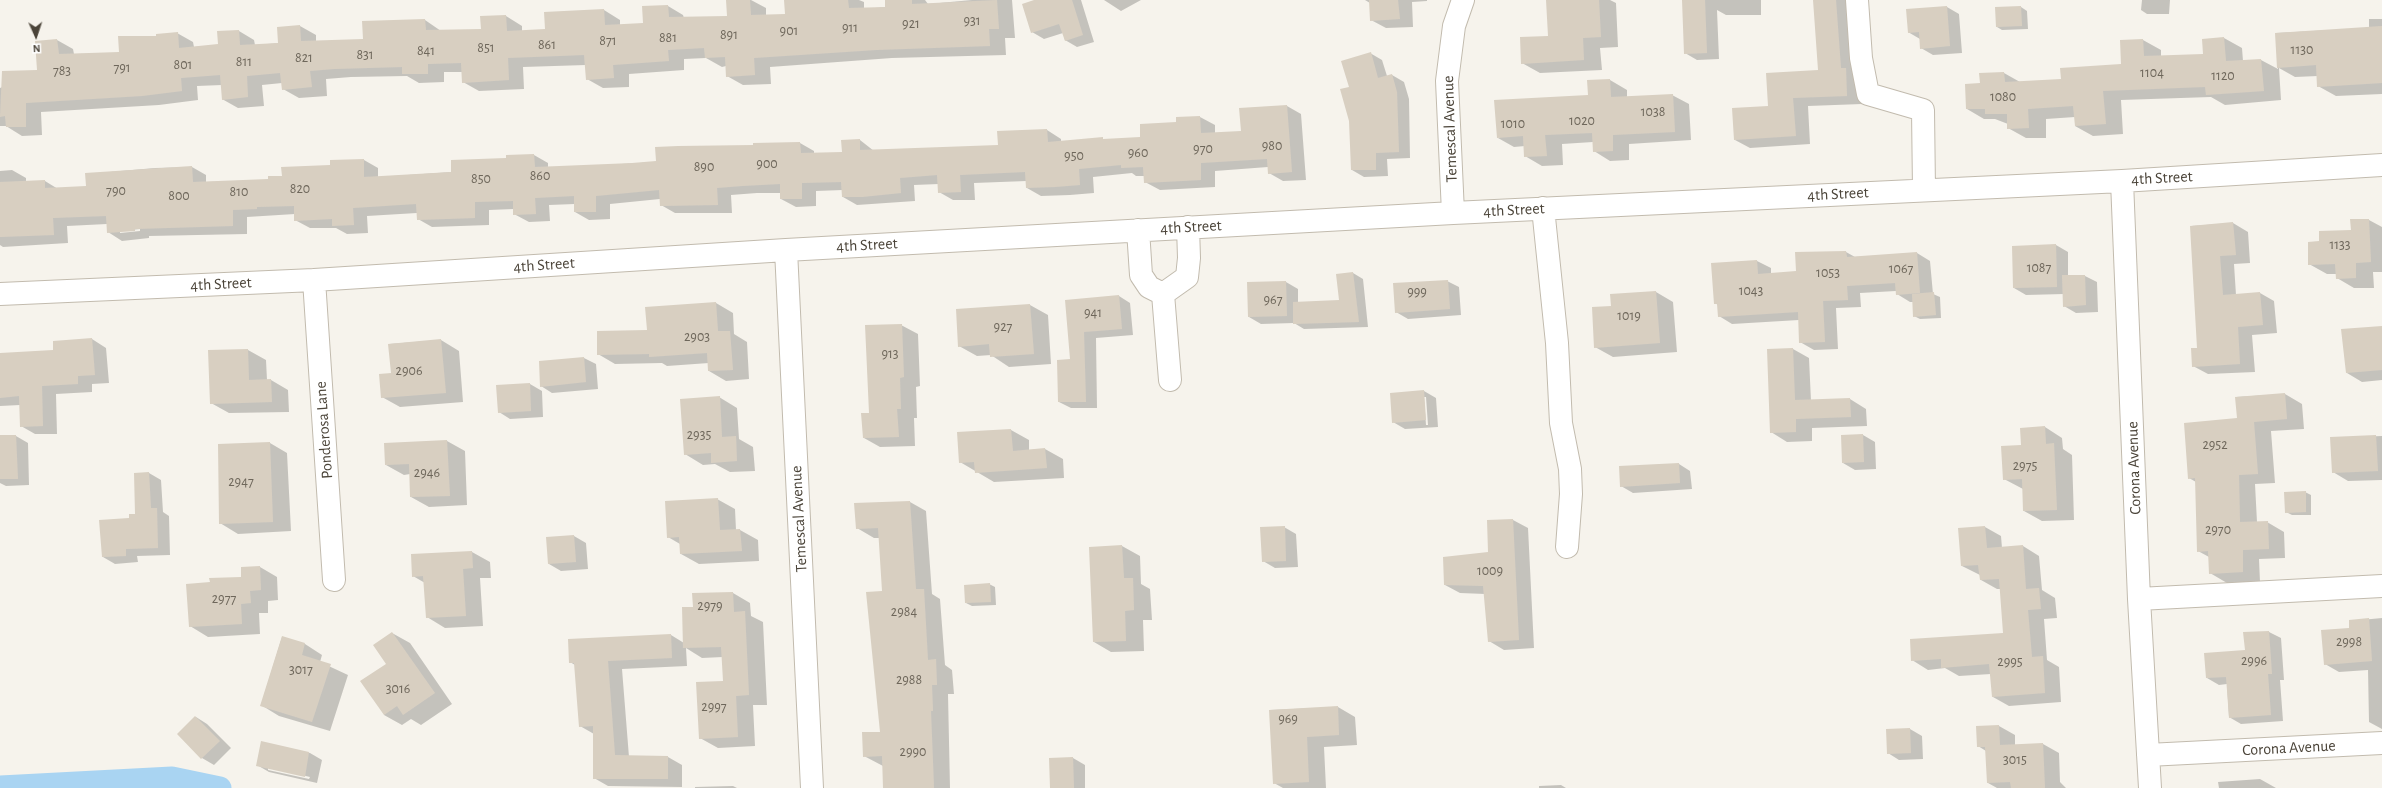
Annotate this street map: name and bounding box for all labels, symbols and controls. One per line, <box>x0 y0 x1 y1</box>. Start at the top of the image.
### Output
house number: 931 <box>963 13 981 29</box>
north arrow <box>16 16 56 56</box>
house number: 921 <box>902 16 920 32</box>
house number: 911 <box>842 20 858 36</box>
house number: 901 <box>780 23 798 39</box>
house number: 891 <box>720 27 738 43</box>
house number: 881 <box>659 30 677 46</box>
house number: 871 <box>599 33 617 49</box>
house number: 861 <box>538 37 556 53</box>
house number: 851 <box>477 40 495 56</box>
house number: 1130 <box>2291 42 2313 58</box>
text: N <box>33 43 41 54</box>
house number: 841 <box>417 43 435 59</box>
house number: 831 <box>356 47 374 63</box>
house number: 821 <box>295 50 313 66</box>
house number: 811 <box>236 54 252 70</box>
house number: 801 <box>174 57 192 73</box>
house number: 791 <box>113 60 131 76</box>
house number: 783 <box>53 63 71 79</box>
house number: 1104 <box>2140 65 2164 81</box>
house number: 1120 <box>2211 68 2235 84</box>
street label: Temescal Avenue <box>1439 75 1461 183</box>
house number: 1080 <box>1990 89 2016 105</box>
house number: 1038 <box>1641 104 1665 120</box>
house number: 1020 <box>1569 113 1595 129</box>
house number: 1010 <box>1501 116 1525 132</box>
house number: 980 <box>1262 138 1282 154</box>
house number: 970 <box>1193 141 1213 157</box>
house number: 960 <box>1128 145 1148 161</box>
house number: 950 <box>1064 148 1084 164</box>
house number: 900 <box>756 156 778 172</box>
house number: 890 <box>694 159 714 175</box>
street label: 4th Street <box>2131 167 2193 189</box>
house number: 860 <box>530 168 550 184</box>
house number: 850 <box>471 171 491 187</box>
house number: 820 <box>290 181 310 197</box>
house number: 790 <box>106 183 126 199</box>
street label: 4th Street <box>1807 183 1869 205</box>
house number: 810 <box>230 184 248 200</box>
house number: 800 <box>168 188 190 204</box>
street label: 4th Street <box>1483 199 1545 221</box>
street label: 4th Street <box>1160 216 1222 238</box>
street label: 4th Street <box>836 234 898 256</box>
house number: 1133 <box>2329 237 2351 253</box>
street label: 4th Street <box>513 253 575 277</box>
house number: 1087 <box>2027 260 2051 276</box>
house number: 1067 <box>1889 261 1913 277</box>
house number: 1053 <box>1816 265 1840 281</box>
street label: 4th Street <box>190 273 252 295</box>
house number: 1043 <box>1739 283 1763 299</box>
house number: 999 <box>1407 284 1427 300</box>
house number: 967 <box>1264 292 1282 308</box>
house number: 941 <box>1084 305 1102 321</box>
house number: 1019 <box>1617 308 1641 324</box>
house number: 927 <box>994 319 1012 335</box>
house number: 2903 <box>684 329 710 345</box>
house number: 913 <box>881 346 899 362</box>
house number: 2906 <box>396 363 422 379</box>
street label: Ponderosa Lane <box>311 381 337 479</box>
street label: Corona Avenue <box>2123 421 2145 515</box>
house number: 2935 <box>687 427 711 443</box>
house number: 2952 <box>2202 437 2228 453</box>
house number: 2975 <box>2013 458 2037 474</box>
house number: 2946 <box>414 465 440 481</box>
street label: Temescal Avenue <box>787 465 811 573</box>
house number: 2947 <box>228 474 254 490</box>
house number: 2970 <box>2205 522 2231 538</box>
house number: 1009 <box>1477 563 1503 579</box>
house number: 2977 <box>212 591 236 607</box>
house number: 2979 <box>697 598 723 614</box>
house number: 2984 <box>891 604 917 620</box>
house number: 2998 <box>2336 634 2362 650</box>
house number: 2996 <box>2241 653 2267 669</box>
house number: 2995 <box>1997 654 2023 670</box>
house number: 3017 <box>289 662 313 678</box>
house number: 2988 <box>896 672 922 688</box>
house number: 3016 <box>386 681 410 697</box>
house number: 2997 <box>701 699 727 715</box>
house number: 969 <box>1278 711 1298 727</box>
street label: Corona Avenue <box>2242 736 2336 760</box>
house number: 2990 <box>900 744 926 760</box>
house number: 3015 <box>2003 752 2027 768</box>

